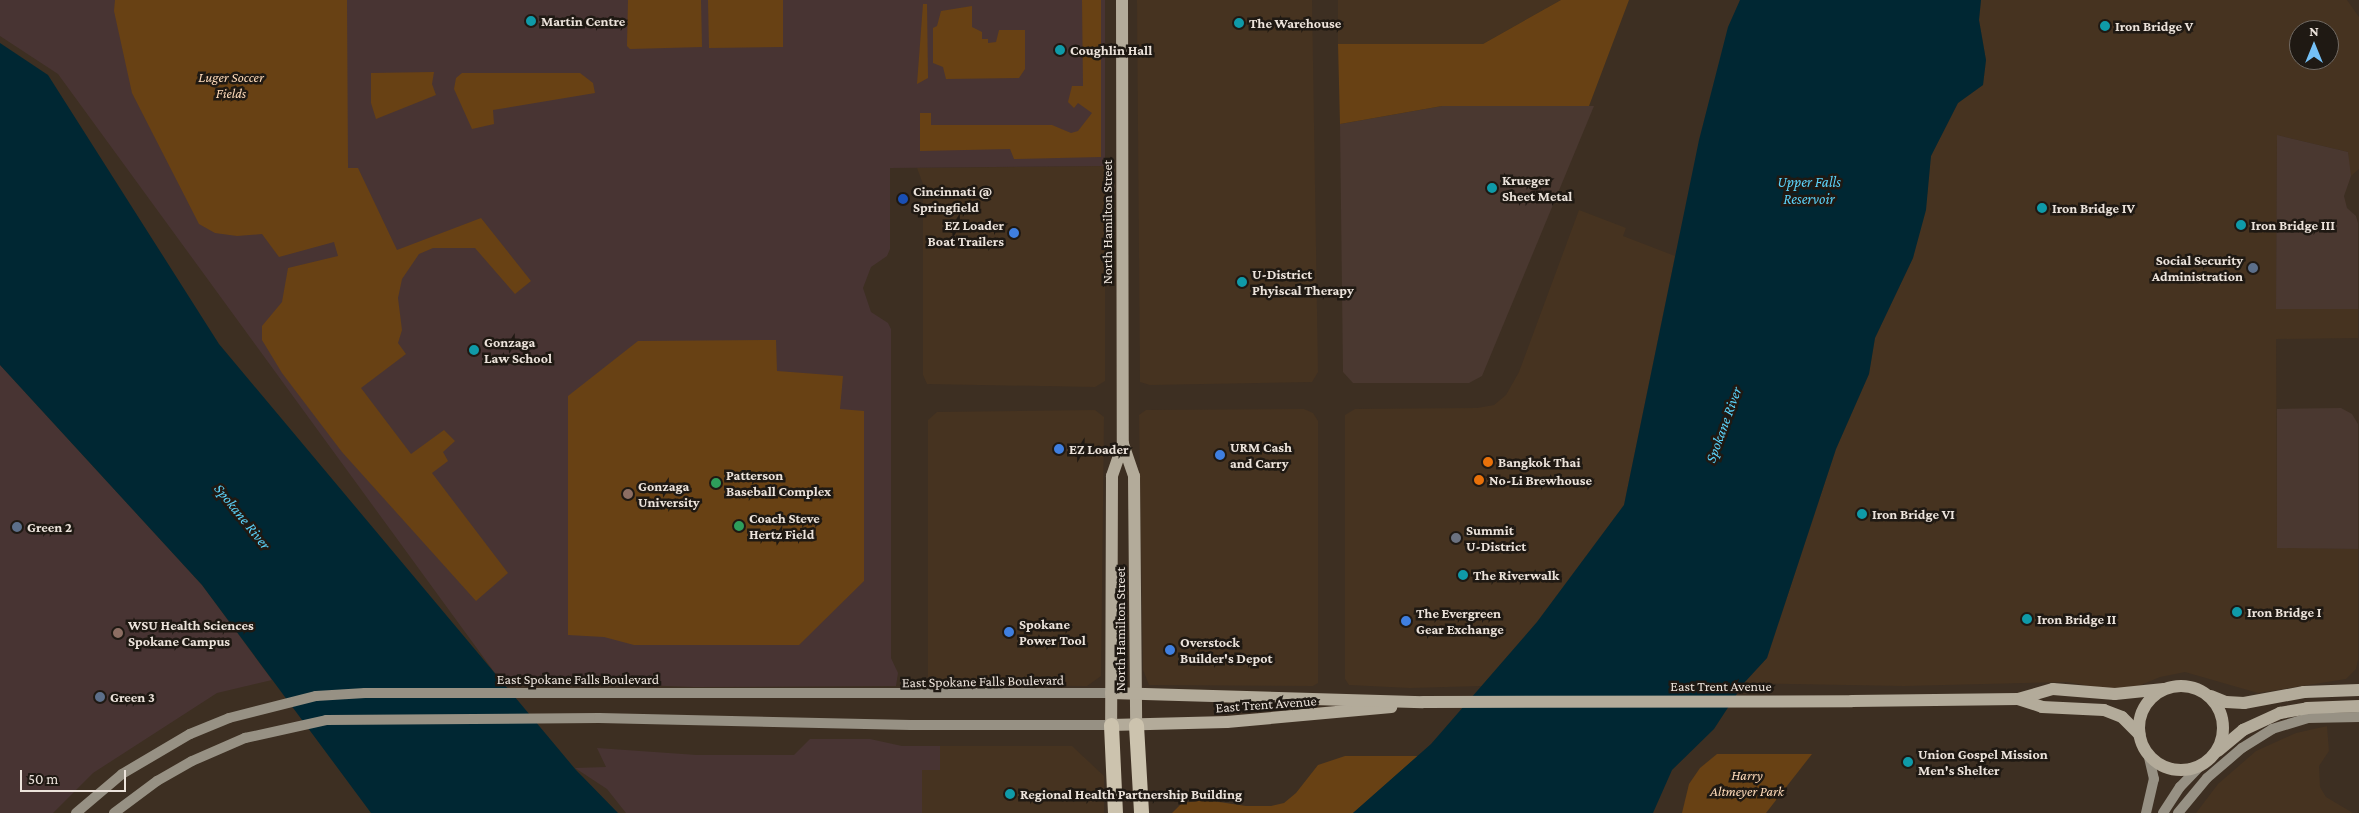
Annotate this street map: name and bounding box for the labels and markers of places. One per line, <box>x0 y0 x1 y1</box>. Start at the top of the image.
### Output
place label: Martin Centre <box>541 13 625 29</box>
marker: Martin Centre <box>525 15 537 27</box>
place label: The Warehouse <box>1249 15 1341 31</box>
marker: The Warehouse <box>1233 17 1245 29</box>
place label: Iron Bridge V <box>2115 18 2193 34</box>
marker: Iron Bridge V <box>2099 20 2111 32</box>
place label: Coughlin Hall <box>1070 42 1152 58</box>
marker: Coughlin Hall <box>1054 44 1066 56</box>
place label: Krueger Sheet Metal <box>1502 172 1572 204</box>
marker: Krueger Sheet Metal <box>1486 182 1498 194</box>
place label: Cincinnati @ Springfield <box>913 183 992 216</box>
marker: Cincinnati @ Springfield <box>897 193 909 205</box>
place label: Iron Bridge IV <box>2052 200 2135 216</box>
marker: Iron Bridge IV <box>2036 202 2048 214</box>
place label: EZ Loader Boat Trailers <box>928 217 1004 250</box>
place label: Iron Bridge III <box>2251 217 2335 233</box>
marker: Iron Bridge III <box>2235 219 2247 231</box>
marker: EZ Loader Boat Trailers <box>1008 227 1020 239</box>
place label: Social Security Administration <box>2152 252 2243 284</box>
marker: Social Security Administration <box>2247 262 2259 274</box>
place label: U-District Phyiscal Therapy <box>1252 266 1354 298</box>
marker: U-District Phyiscal Therapy <box>1236 276 1248 288</box>
place label: Gonzaga Law School <box>484 334 552 367</box>
marker: Gonzaga Law School <box>468 344 480 356</box>
place label: URM Cash and Carry <box>1230 439 1292 472</box>
place label: EZ Loader <box>1069 441 1129 457</box>
marker: EZ Loader <box>1053 443 1065 455</box>
marker: URM Cash and Carry <box>1214 449 1226 461</box>
place label: Bangkok Thai <box>1498 454 1580 470</box>
marker: Bangkok Thai <box>1482 456 1494 468</box>
place label: Patterson Baseball Complex <box>726 467 831 500</box>
place label: No-Li Brewhouse <box>1489 472 1592 488</box>
marker: No-Li Brewhouse <box>1473 474 1485 486</box>
marker: Patterson Baseball Complex <box>710 477 722 489</box>
place label: Gonzaga University <box>638 478 700 511</box>
marker: Gonzaga University <box>622 488 634 500</box>
place label: Iron Bridge VI <box>1872 506 1955 522</box>
marker: Iron Bridge VI <box>1856 508 1868 520</box>
place label: Coach Steve Hertz Field <box>749 510 820 542</box>
place label: Green 2 <box>27 519 72 535</box>
marker: Coach Steve Hertz Field <box>733 520 745 532</box>
marker: Green 2 <box>11 521 23 533</box>
place label: Summit U-District <box>1466 522 1526 554</box>
marker: Summit U-District <box>1450 532 1462 544</box>
place label: The Riverwalk <box>1473 567 1559 583</box>
marker: The Riverwalk <box>1457 569 1469 581</box>
place label: Iron Bridge I <box>2247 604 2321 620</box>
place label: The Evergreen Gear Exchange <box>1416 605 1504 638</box>
marker: Iron Bridge I <box>2231 606 2243 618</box>
place label: Iron Bridge II <box>2037 611 2116 627</box>
marker: Iron Bridge II <box>2021 613 2033 625</box>
marker: The Evergreen Gear Exchange <box>1400 615 1412 627</box>
place label: Spokane Power Tool <box>1019 616 1086 648</box>
place label: WSU Health Sciences Spokane Campus <box>128 617 254 650</box>
marker: Spokane Power Tool <box>1003 626 1015 638</box>
marker: WSU Health Sciences Spokane Campus <box>112 627 124 639</box>
place label: Overstock Builder's Depot <box>1180 634 1273 666</box>
marker: Overstock Builder's Depot <box>1164 644 1176 656</box>
place label: Green 3 <box>110 689 155 705</box>
marker: Green 3 <box>94 691 106 703</box>
place label: Union Gospel Mission Men's Shelter <box>1918 746 2048 779</box>
marker: Union Gospel Mission Men's Shelter <box>1902 756 1914 768</box>
place label: Regional Health Partnership Building <box>1020 786 1242 802</box>
marker: Regional Health Partnership Building <box>1004 788 1016 800</box>

